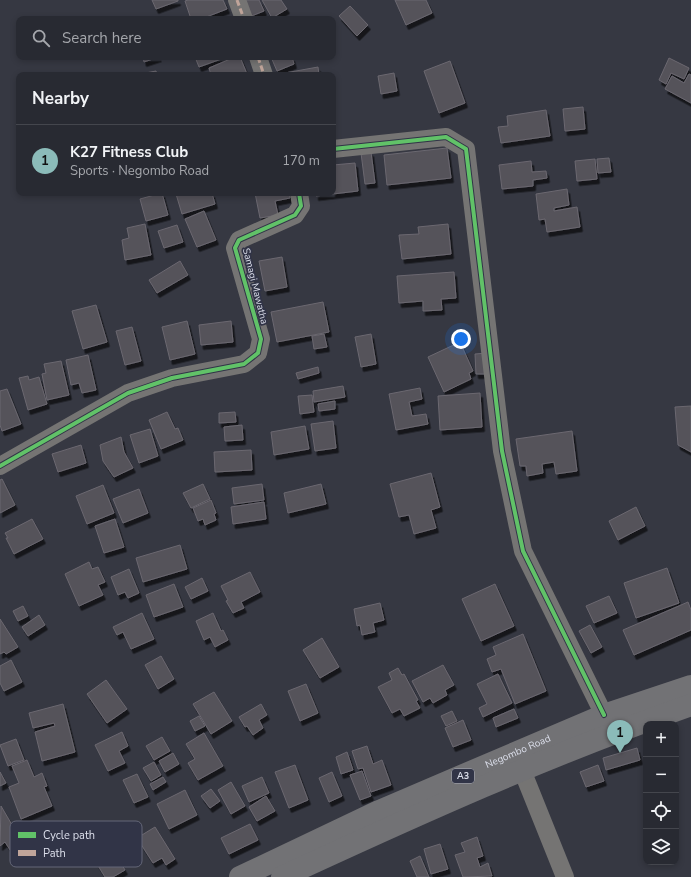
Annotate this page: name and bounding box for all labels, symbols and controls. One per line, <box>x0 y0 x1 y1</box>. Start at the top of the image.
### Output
search box <box>16 16 336 60</box>
icon: search <box>30 27 52 49</box>
text: Search here <box>62 28 142 48</box>
text: Nearby <box>32 87 89 110</box>
text: K27 Fitness Club <box>70 142 188 162</box>
text: 1 <box>41 152 49 170</box>
text: 170 m <box>282 152 320 170</box>
text: Sports · Negombo Road <box>70 162 209 180</box>
street label: Samagi Mawatha <box>239 246 271 326</box>
your location <box>451 329 471 349</box>
pin: 1 <box>607 720 633 753</box>
map controls <box>643 721 679 865</box>
button: + <box>643 721 679 757</box>
street label: Negombo Road <box>483 731 553 772</box>
button: − <box>643 757 679 793</box>
road number: A3 <box>452 769 474 783</box>
button: locate <box>643 793 679 829</box>
legend <box>10 821 142 867</box>
text: Cycle path <box>43 828 95 843</box>
button: layers <box>643 829 679 865</box>
text: Path <box>43 846 66 861</box>

